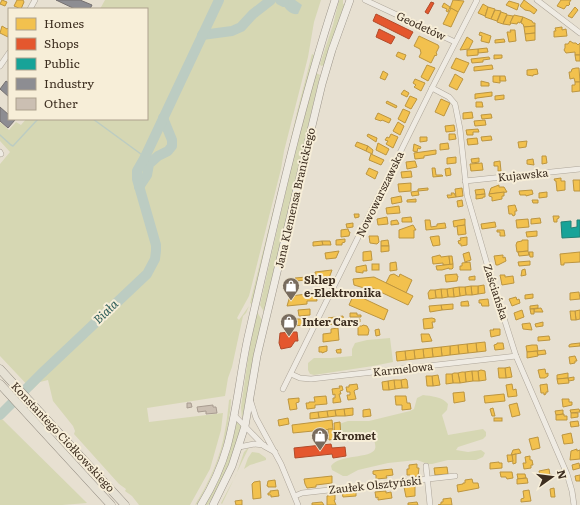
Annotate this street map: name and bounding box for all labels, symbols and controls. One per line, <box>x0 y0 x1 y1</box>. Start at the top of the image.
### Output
street label: Geodetów <box>394 7 449 44</box>
legend <box>8 8 148 120</box>
text: Homes <box>44 14 84 32</box>
text: Shops <box>44 34 79 52</box>
text: Public <box>44 54 80 72</box>
text: Industry <box>44 74 94 92</box>
text: Other <box>44 94 78 112</box>
street label: Jana Klemensa Branickiego <box>270 126 318 270</box>
street label: Nowowarszawska <box>351 148 407 239</box>
street label: Kujawska <box>497 163 549 185</box>
street label: Zaściańska <box>480 262 514 322</box>
place label: Sklep e-Elektronika <box>304 271 382 300</box>
shop icon: Sklep e-Elektronika <box>281 276 301 301</box>
water label: Biała <box>89 295 122 328</box>
shop icon: Inter Cars <box>279 312 299 337</box>
place label: Inter Cars <box>302 313 359 329</box>
street label: Karmelowa <box>372 357 434 379</box>
street label: Konstantego Ciołkowskiego <box>8 378 119 495</box>
shop icon: Kromet <box>310 426 330 451</box>
place label: Kromet <box>333 427 376 443</box>
north arrow <box>532 457 572 497</box>
text: N <box>554 468 572 481</box>
street label: Zaułek Olsztyński <box>328 471 422 497</box>

